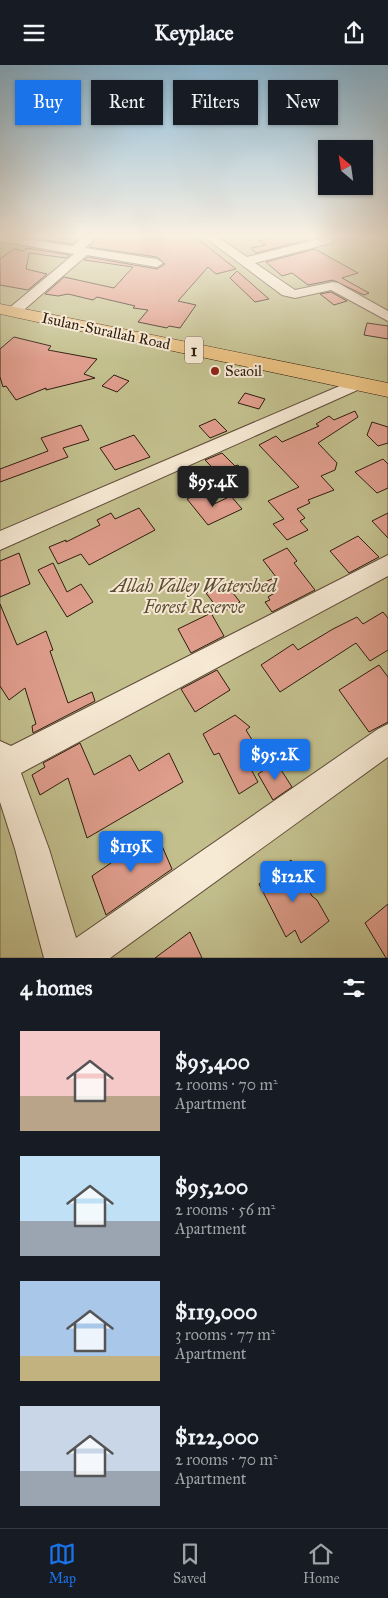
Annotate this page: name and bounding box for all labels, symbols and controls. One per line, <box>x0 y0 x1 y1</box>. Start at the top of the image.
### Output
icon: menu <box>20 19 48 47</box>
text: Keyplace <box>154 19 234 46</box>
icon: share <box>340 19 368 47</box>
chip: Buy <box>15 80 81 125</box>
chip: Rent <box>91 80 163 125</box>
chip: Filters <box>173 80 258 125</box>
chip: New <box>268 80 338 125</box>
north arrow <box>318 140 372 195</box>
map controls <box>318 140 373 195</box>
street label: Isulan-Surallah Road <box>40 309 172 354</box>
road number: 1 <box>185 337 203 363</box>
place label: Seaoil <box>225 362 263 380</box>
marker: Seaoil <box>209 365 221 377</box>
pin: $95.4K <box>172 465 254 508</box>
text: $95.4K <box>189 472 237 491</box>
park label: Allah Valley Watershed Forest Reserve <box>109 575 278 618</box>
pin: $95.2K <box>234 739 316 781</box>
text: $95.2K <box>251 745 299 764</box>
pin: $119K <box>96 831 166 873</box>
text: $119K <box>110 837 152 856</box>
pin: $122K <box>258 861 328 903</box>
text: $122K <box>272 867 315 886</box>
icon: filters <box>340 974 368 1002</box>
text: 4 homes <box>20 975 92 1001</box>
text: $95,400 <box>175 1049 250 1075</box>
icon: home <box>60 1051 120 1111</box>
text: 2 rooms · 70 m² <box>175 1075 278 1094</box>
text: Apartment <box>175 1094 247 1113</box>
text: $95,200 <box>175 1174 248 1200</box>
icon: home <box>60 1176 120 1236</box>
text: 2 rooms · 56 m² <box>175 1200 275 1219</box>
text: Apartment <box>175 1219 247 1238</box>
text: $119,000 <box>175 1299 257 1325</box>
icon: home <box>60 1301 120 1361</box>
text: 3 rooms · 77 m² <box>175 1325 275 1344</box>
text: Apartment <box>175 1344 247 1363</box>
text: $122,000 <box>175 1424 259 1450</box>
icon: home <box>60 1426 120 1486</box>
text: 2 rooms · 70 m² <box>175 1450 278 1469</box>
text: Apartment <box>175 1469 247 1488</box>
tab: Map <box>48 1540 76 1587</box>
tab: Saved <box>173 1540 206 1587</box>
tab: Home <box>303 1540 340 1587</box>

